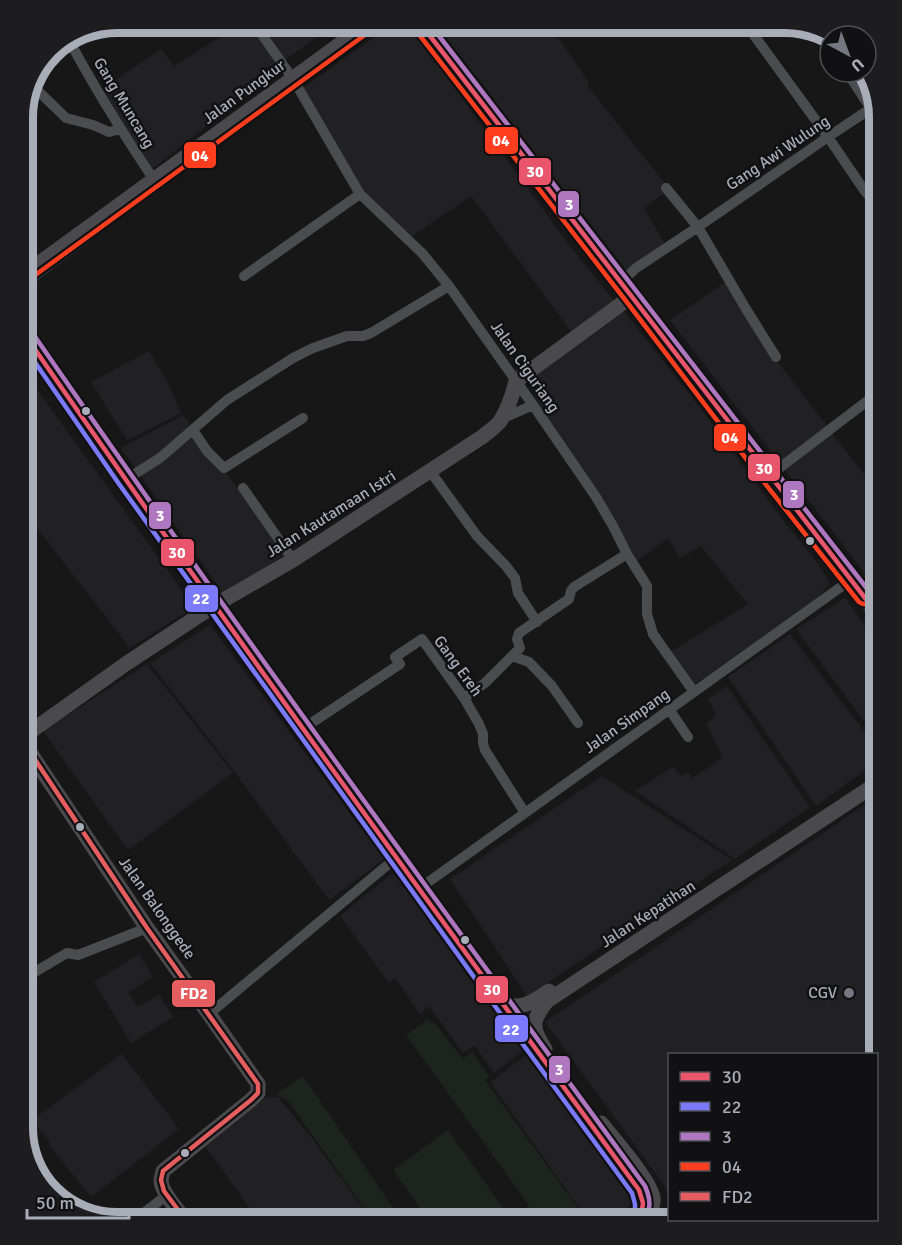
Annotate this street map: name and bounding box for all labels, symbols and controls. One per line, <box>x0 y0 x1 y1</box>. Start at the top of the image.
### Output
north arrow <box>818 24 878 84</box>
text: U <box>847 53 868 76</box>
street label: Gang Muncang <box>89 54 159 152</box>
street label: Jalan Pungkur <box>199 55 289 129</box>
street label: Gang Awi Wulung <box>722 111 834 195</box>
line badge: 04 <box>484 126 519 155</box>
text: 04 <box>492 131 510 151</box>
line badge: 04 <box>183 141 217 169</box>
text: 04 <box>191 146 209 166</box>
line badge: 30 <box>518 157 552 186</box>
text: 30 <box>526 162 544 182</box>
line badge: 3 <box>557 190 580 218</box>
text: 3 <box>565 195 573 215</box>
street label: Jalan Ciguriang <box>486 317 564 417</box>
unlabelled marker <box>80 405 92 417</box>
line badge: 04 <box>713 423 747 452</box>
text: 04 <box>721 428 739 448</box>
line badge: 30 <box>747 453 781 482</box>
text: 30 <box>755 459 773 479</box>
street label: Jalan Kautamaan Istri <box>262 466 400 562</box>
line badge: 3 <box>782 480 805 509</box>
text: 3 <box>790 485 798 505</box>
line badge: 3 <box>148 501 172 530</box>
text: 3 <box>156 506 164 526</box>
unlabelled marker <box>804 535 816 547</box>
line badge: 30 <box>160 538 195 567</box>
text: 30 <box>168 543 186 563</box>
line badge: 22 <box>184 584 219 613</box>
text: 22 <box>192 589 210 609</box>
street label: Gang Ereh <box>429 632 487 700</box>
street label: Jalan Simpang <box>580 684 674 758</box>
unlabelled marker <box>74 821 86 833</box>
street label: Jalan Balonggede <box>114 853 200 963</box>
street label: Jalan Kepatihan <box>597 876 699 952</box>
unlabelled marker <box>459 934 471 946</box>
line badge: 30 <box>475 975 509 1004</box>
line badge: FD2 <box>171 979 216 1008</box>
text: 30 <box>483 980 501 1000</box>
place label: CGV <box>808 983 837 1003</box>
text: FD2 <box>180 984 208 1004</box>
marker: CGV <box>842 986 856 1000</box>
line badge: 22 <box>494 1014 529 1043</box>
text: 22 <box>502 1020 520 1040</box>
legend <box>668 1053 878 1221</box>
line badge: 3 <box>548 1055 571 1084</box>
text: 3 <box>555 1060 563 1080</box>
text: 30 <box>722 1066 741 1088</box>
text: 22 <box>722 1096 741 1118</box>
text: 3 <box>722 1126 732 1148</box>
unlabelled marker <box>179 1147 191 1159</box>
text: 04 <box>722 1156 742 1178</box>
scale bar <box>27 1182 129 1220</box>
text: FD2 <box>722 1186 753 1208</box>
text: 50 m <box>36 1192 74 1214</box>

